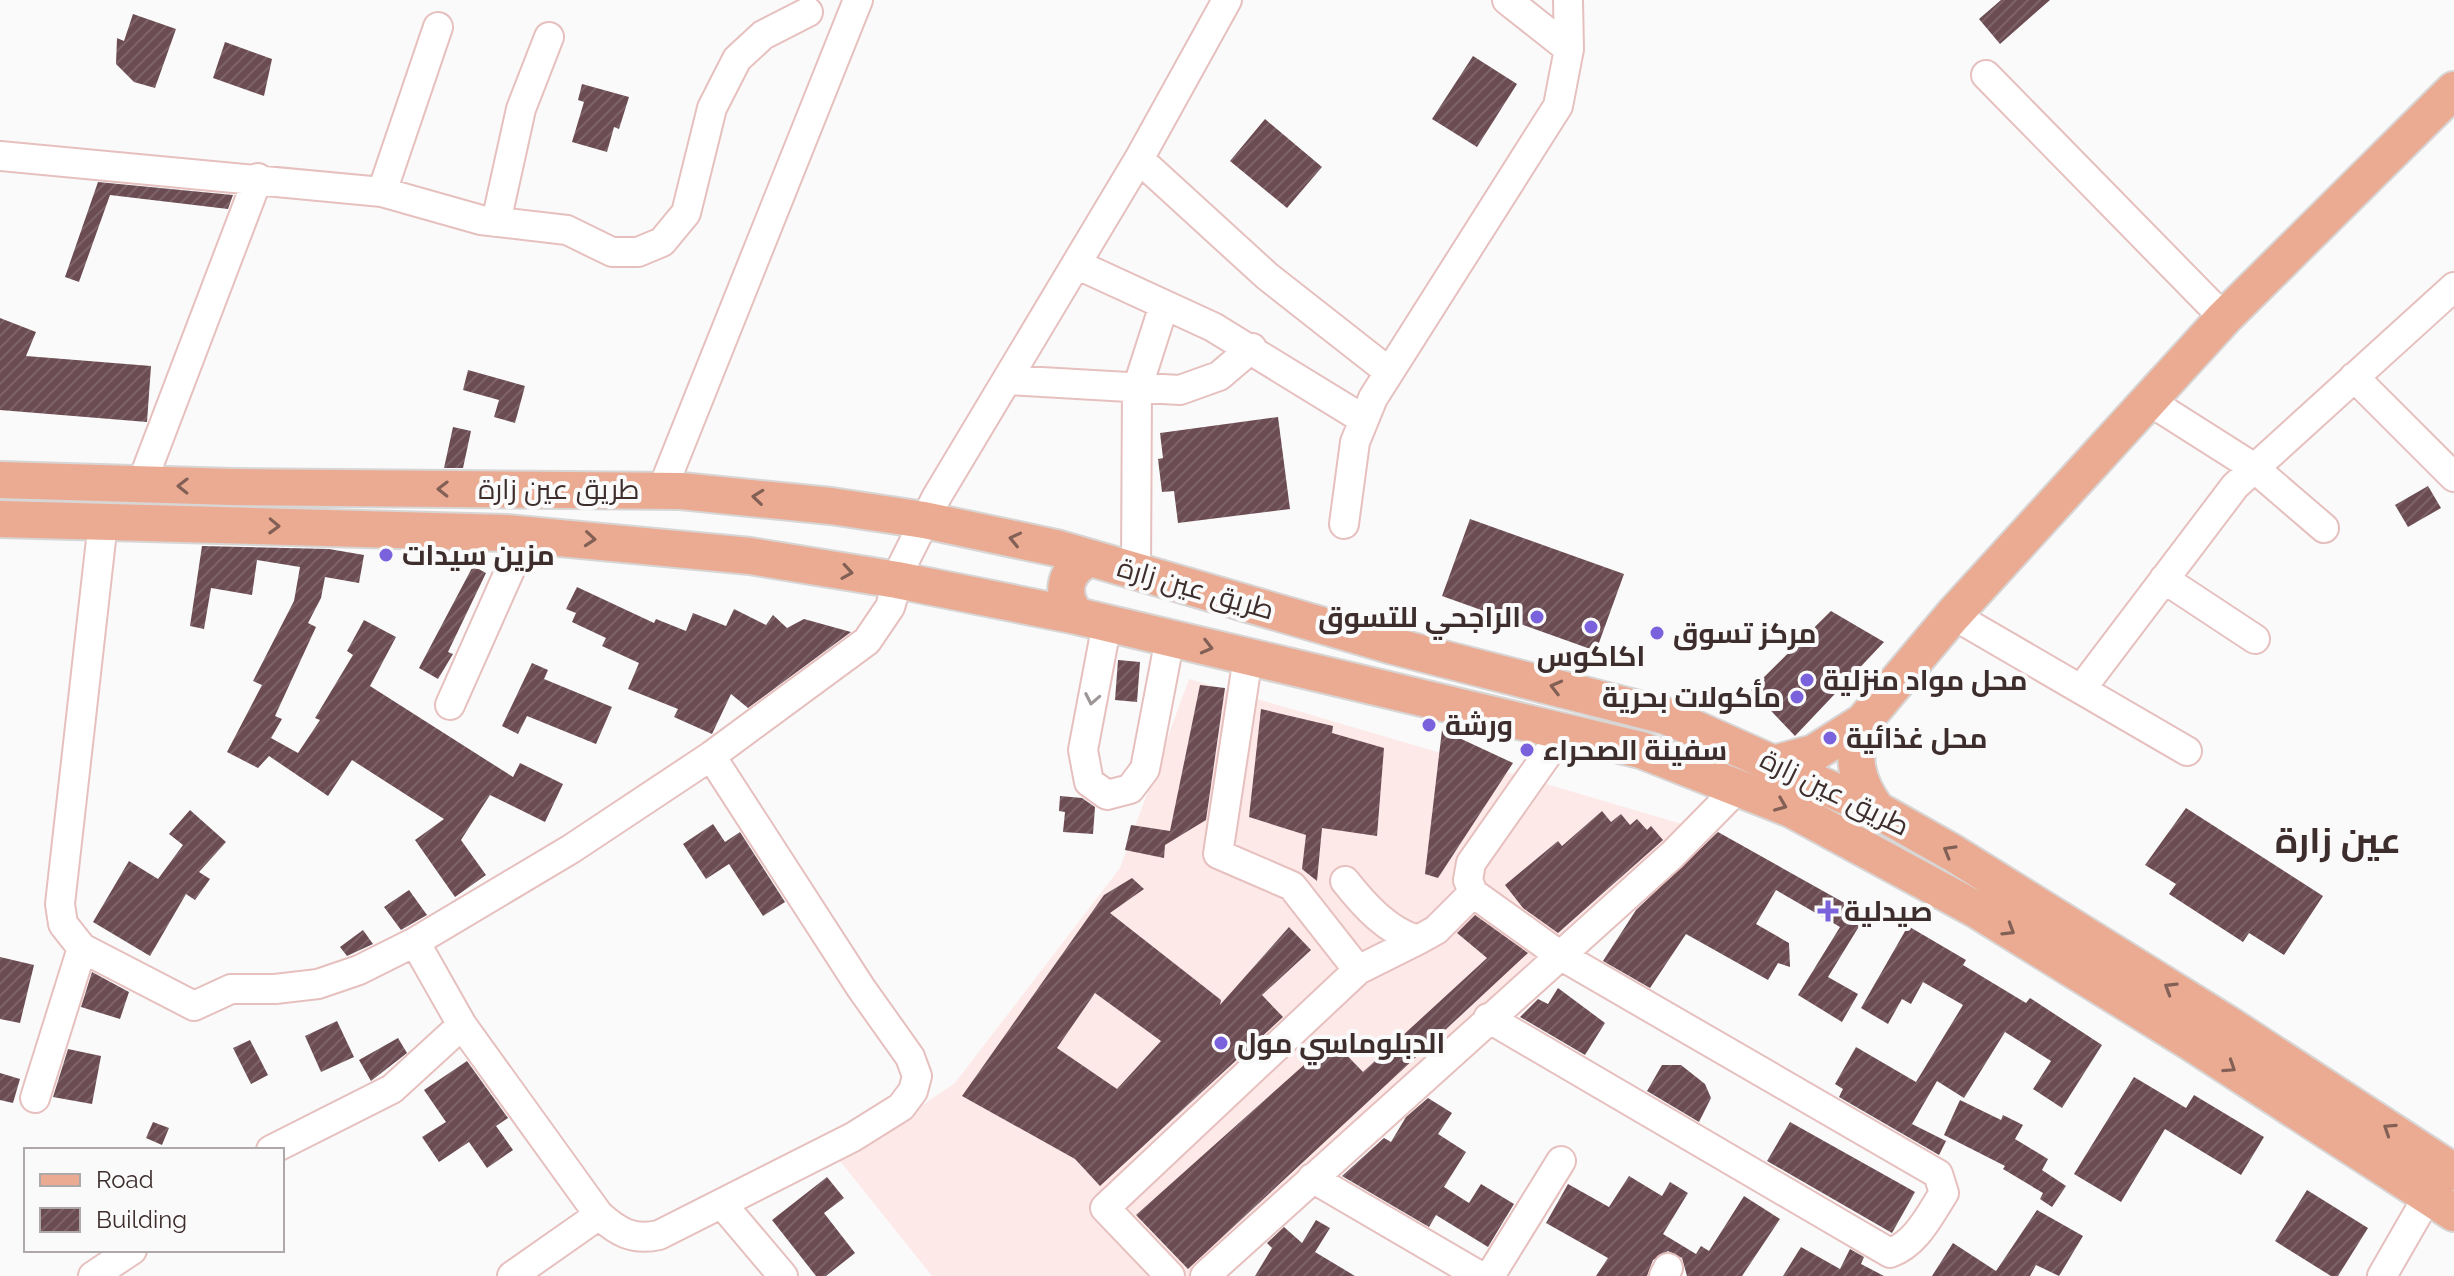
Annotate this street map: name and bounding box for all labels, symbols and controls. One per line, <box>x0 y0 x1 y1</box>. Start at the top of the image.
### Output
street label: طريق عين زارة <box>478 473 640 506</box>
one-way arrow <box>176 477 189 495</box>
one-way arrow <box>436 480 449 498</box>
one-way arrow <box>752 488 765 505</box>
one-way arrow <box>268 518 281 535</box>
one-way arrow <box>584 530 597 547</box>
one-way arrow <box>1009 531 1022 548</box>
place label: مزين سيدات <box>402 539 555 572</box>
marker: مزين سيدات <box>377 546 395 564</box>
street label: طريق عين زارة <box>1114 550 1278 627</box>
one-way arrow <box>841 562 854 579</box>
place label: الراجحي للتسوق <box>1318 601 1521 640</box>
marker: الراجحي للتسوق <box>1528 608 1546 626</box>
place label: مركز تسوق <box>1673 617 1817 651</box>
marker: اكاكوس <box>1582 618 1600 636</box>
marker: مركز تسوق <box>1648 624 1666 642</box>
one-way arrow <box>1200 638 1214 655</box>
place label: اكاكوس <box>1537 640 1645 673</box>
place label: محل مواد منزلية <box>1823 664 2028 697</box>
marker: محل مواد منزلية <box>1798 671 1816 689</box>
one-way arrow <box>1550 679 1563 696</box>
place label: مأكولات بحرية <box>1602 679 1781 714</box>
marker: مأكولات بحرية <box>1788 688 1806 706</box>
one-way arrow <box>1085 692 1102 706</box>
place label: ورشة <box>1445 709 1513 742</box>
marker: ورشة <box>1420 716 1438 734</box>
place label: محل غذائية <box>1846 722 1987 755</box>
marker: محل غذائية <box>1821 729 1839 747</box>
place label: سفينة الصحراء <box>1543 734 1727 767</box>
marker: سفينة الصحراء <box>1518 741 1536 759</box>
street label: طريق عين زارة <box>1755 742 1914 843</box>
one-way arrow <box>1773 795 1787 812</box>
district label: عين زارة <box>2275 819 2401 863</box>
one-way arrow <box>1944 845 1958 861</box>
place label: صيدلية <box>1844 895 1933 928</box>
marker: صيدلية <box>1819 902 1837 920</box>
one-way arrow <box>2000 920 2015 935</box>
one-way arrow <box>2165 982 2179 997</box>
place label: الدبلوماسي مول <box>1237 1027 1445 1066</box>
marker: الدبلوماسي مول <box>1212 1034 1230 1052</box>
one-way arrow <box>2221 1057 2235 1072</box>
one-way arrow <box>2383 1123 2398 1138</box>
legend <box>24 1148 284 1252</box>
text: Road <box>96 1165 154 1194</box>
text: Building <box>96 1205 187 1234</box>

